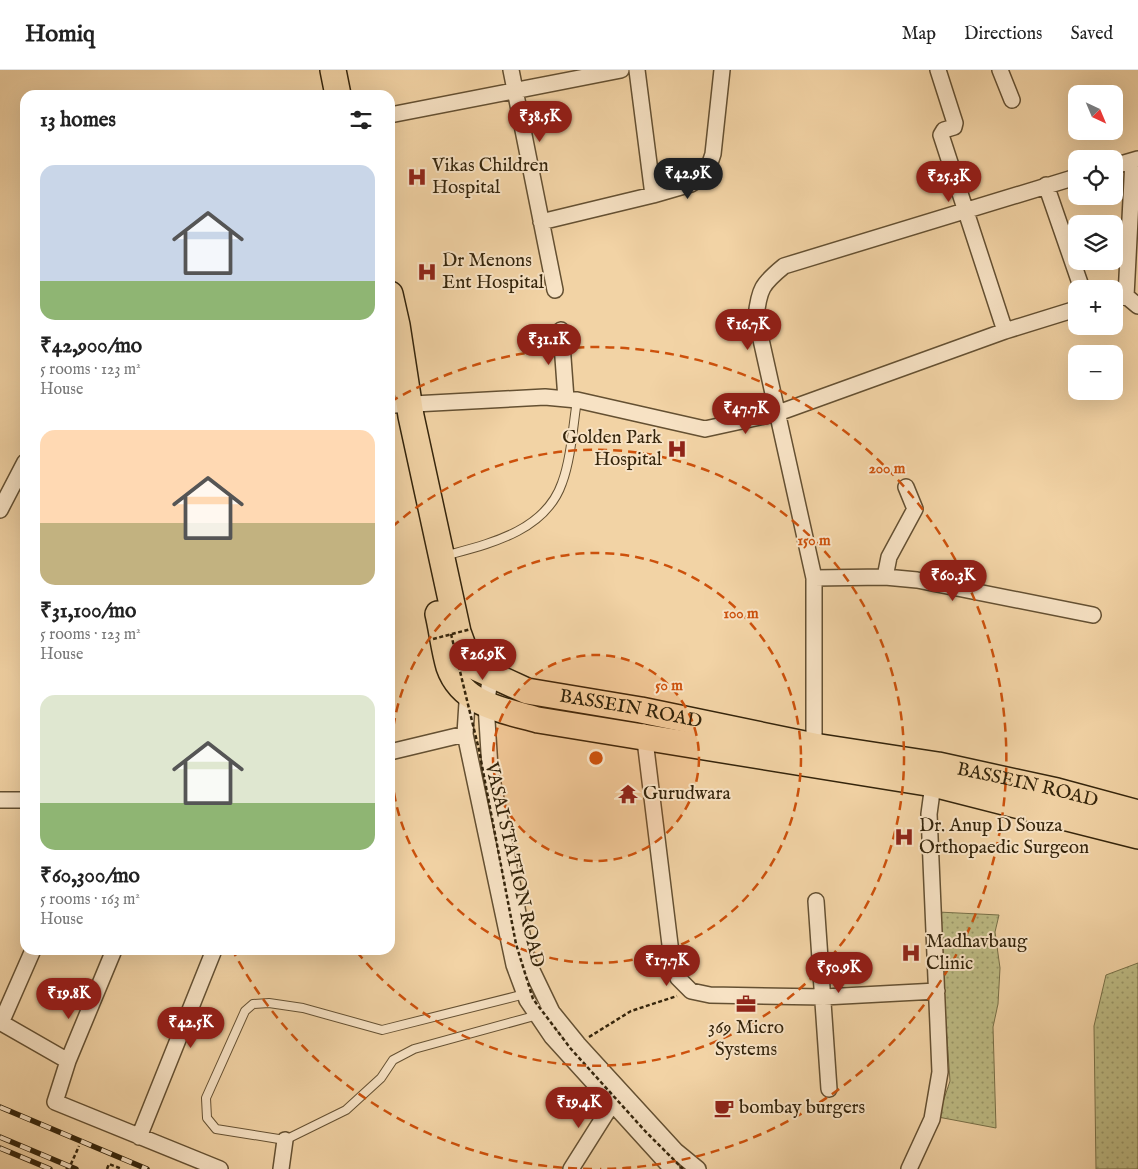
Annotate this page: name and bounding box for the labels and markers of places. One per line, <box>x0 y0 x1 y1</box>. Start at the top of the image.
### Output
pin: ₹38.5K <box>499 100 581 143</box>
place label: Vikas Children Hospital <box>431 154 549 200</box>
pin: ₹42.9K <box>647 158 729 200</box>
pin: ₹25.3K <box>908 160 990 203</box>
hospital icon: Vikas Children Hospital <box>406 166 428 188</box>
place label: Dr Menons Ent Hospital <box>442 249 545 295</box>
hospital icon: Dr Menons Ent Hospital <box>416 261 438 283</box>
pin: ₹16.7K <box>707 308 789 351</box>
pin: ₹31.1K <box>508 324 590 366</box>
pin: ₹47.7K <box>705 392 787 435</box>
place label: Golden Park Hospital <box>562 426 663 472</box>
hospital icon: Golden Park Hospital <box>666 438 688 460</box>
pin: ₹60.3K <box>912 560 994 602</box>
pin: ₹26.9K <box>442 638 524 681</box>
centre of rings <box>587 749 605 767</box>
place label: Gurudwara <box>643 782 731 806</box>
temple icon: Gurudwara <box>617 783 639 805</box>
place label: Dr. Anup D Souza Orthopaedic Surgeon <box>919 814 1089 860</box>
hospital icon: Dr. Anup D Souza Orthopaedic Surgeon <box>893 826 915 848</box>
place label: Madhavbaug Clinic <box>926 930 1028 976</box>
hospital icon: Madhavbaug Clinic <box>900 942 922 964</box>
pin: ₹17.7K <box>626 944 708 987</box>
pin: ₹50.9K <box>798 952 880 994</box>
pin: ₹19.8K <box>28 978 110 1020</box>
office icon: 369 Micro Systems <box>735 993 757 1015</box>
pin: ₹42.5K <box>150 1006 232 1049</box>
place label: 369 Micro Systems <box>708 1016 784 1062</box>
pin: ₹19.4K <box>538 1086 620 1129</box>
place label: bombay burgers <box>739 1096 865 1120</box>
cafe icon: bombay burgers <box>713 1097 735 1119</box>

